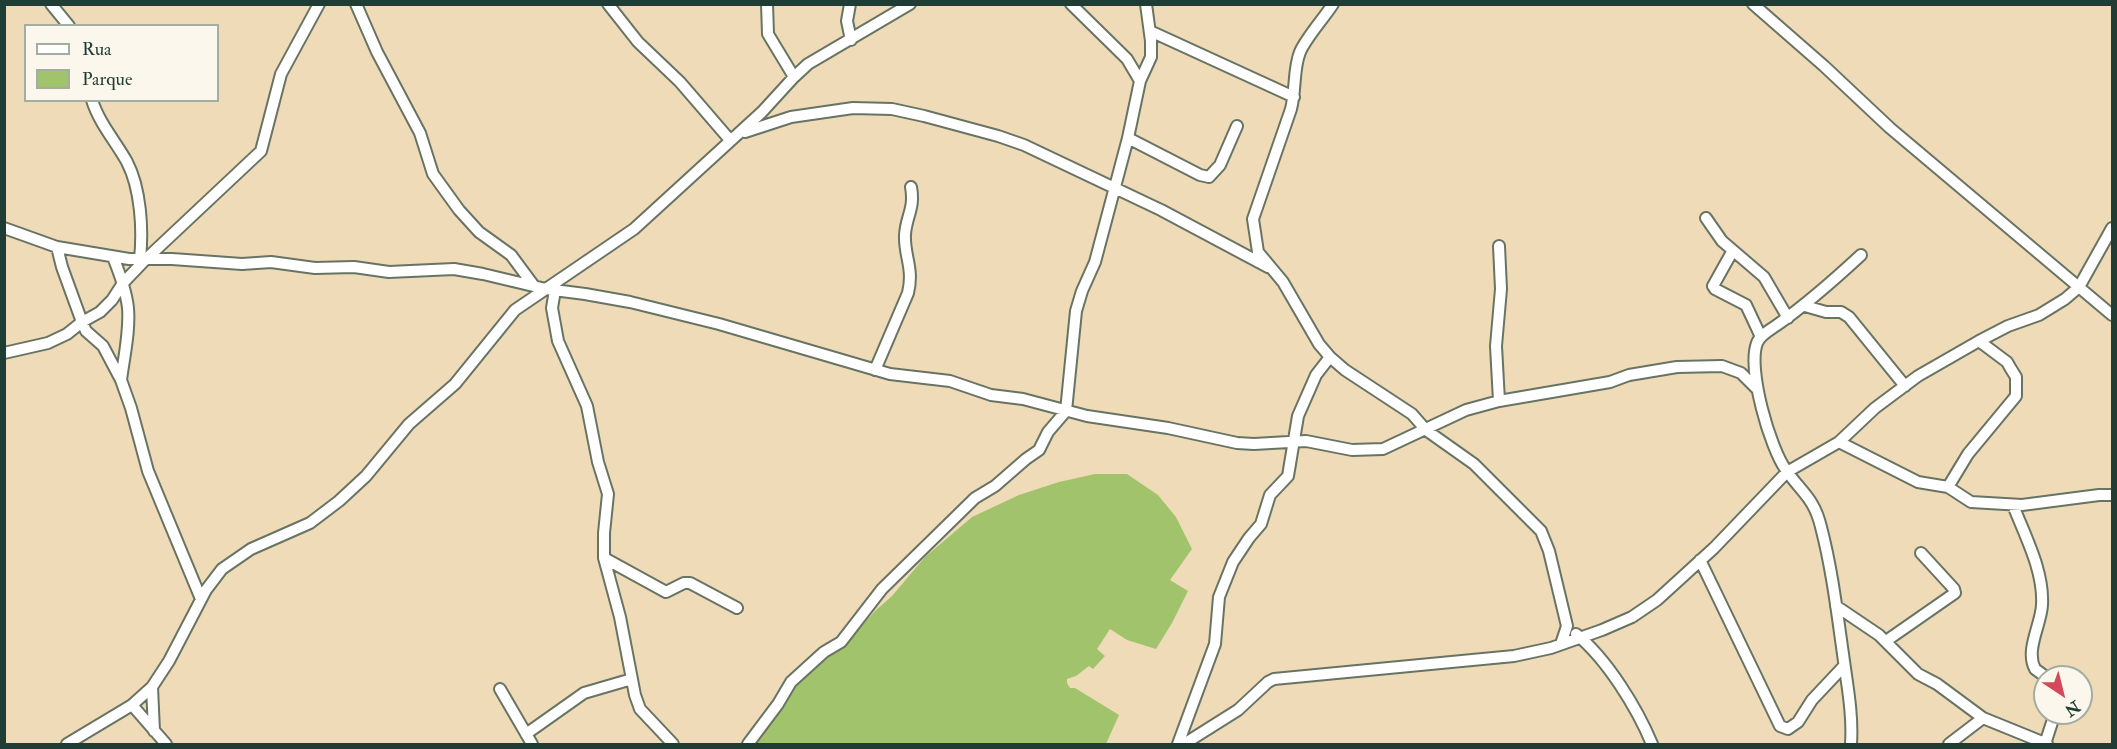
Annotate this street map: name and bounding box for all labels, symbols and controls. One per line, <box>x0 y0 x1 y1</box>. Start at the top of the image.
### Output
legend <box>24 24 219 102</box>
text: Rua <box>82 38 111 61</box>
text: Parque <box>82 68 132 91</box>
north arrow <box>2033 665 2093 725</box>
text: N <box>2061 696 2084 720</box>

